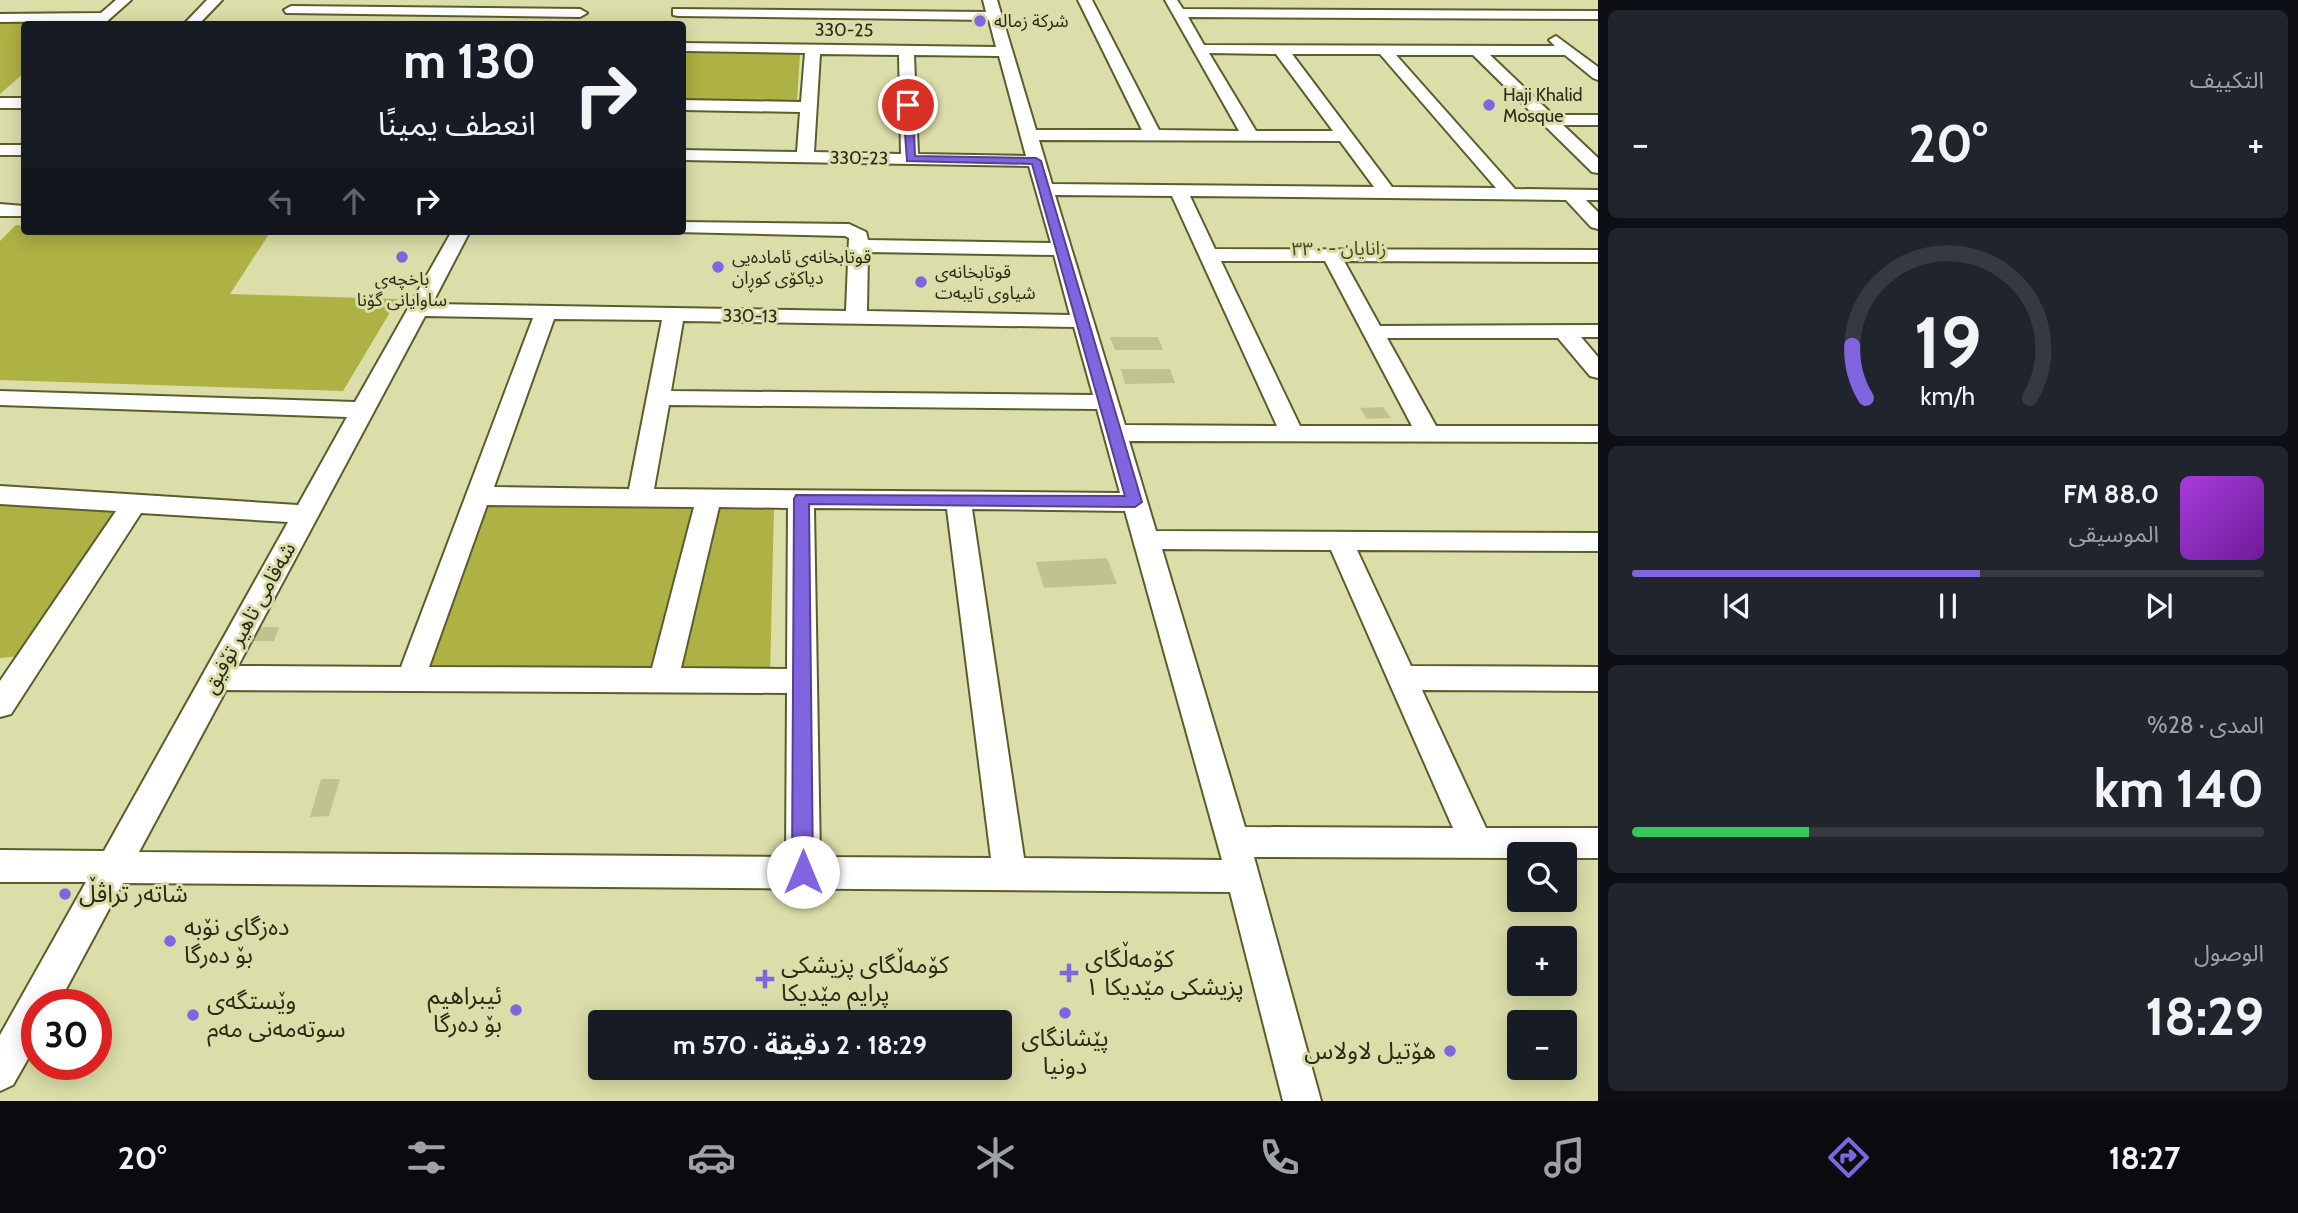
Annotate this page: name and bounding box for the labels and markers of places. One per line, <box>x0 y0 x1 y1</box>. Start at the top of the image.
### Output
place label: شركة زماله <box>994 10 1069 32</box>
marker: شركة زماله <box>972 13 988 29</box>
pin <box>878 75 938 135</box>
place label: Haji Khalid Mosque <box>1503 84 1583 127</box>
marker: Haji Khalid Mosque <box>1481 97 1497 113</box>
place label: قوتابخانەی ئامادەیی دیاکۆی کوڕان <box>732 246 871 293</box>
marker: باخچەی ساوایانی گۆنا <box>394 249 410 265</box>
marker: قوتابخانەی ئامادەیی دیاکۆی کوڕان <box>710 259 726 275</box>
place label: قوتابخانەی شیاوی تایبەت <box>935 261 1036 304</box>
place label: باخچەی ساوایانی گۆنا <box>357 268 447 311</box>
marker: قوتابخانەی شیاوی تایبەت <box>913 274 929 290</box>
place label: شاتەر تراڤڵ <box>79 876 188 908</box>
marker: شاتەر تراڤڵ <box>57 886 73 902</box>
place label: دەزگای نۆبە بۆ دەرگا <box>184 912 289 969</box>
marker: دەزگای نۆبە بۆ دەرگا <box>162 933 178 949</box>
place label: کۆمەڵگای پزیشکی مێدیکا ١ <box>1085 941 1244 1002</box>
place label: کۆمەڵگای پزیشکی پرایم مێدیکا <box>781 947 950 1010</box>
marker: کۆمەڵگای پزیشکی مێدیکا ١ <box>1059 963 1079 983</box>
marker: کۆمەڵگای پزیشکی پرایم مێدیکا <box>755 969 775 989</box>
place label: ئیبراهیم بۆ دەرگا <box>428 981 502 1038</box>
place label: وێستگەی سوتەمەنی مەم <box>207 986 346 1047</box>
marker: ئیبراهیم بۆ دەرگا <box>508 1002 524 1018</box>
marker: پێشانگای دونیا <box>1057 1005 1073 1021</box>
marker: وێستگەی سوتەمەنی مەم <box>185 1007 201 1023</box>
place label: پێشانگای دونیا <box>1021 1023 1109 1080</box>
place label: هۆتيل لاولاس <box>1304 1036 1436 1065</box>
marker: هۆتيل لاولاس <box>1442 1043 1458 1059</box>

